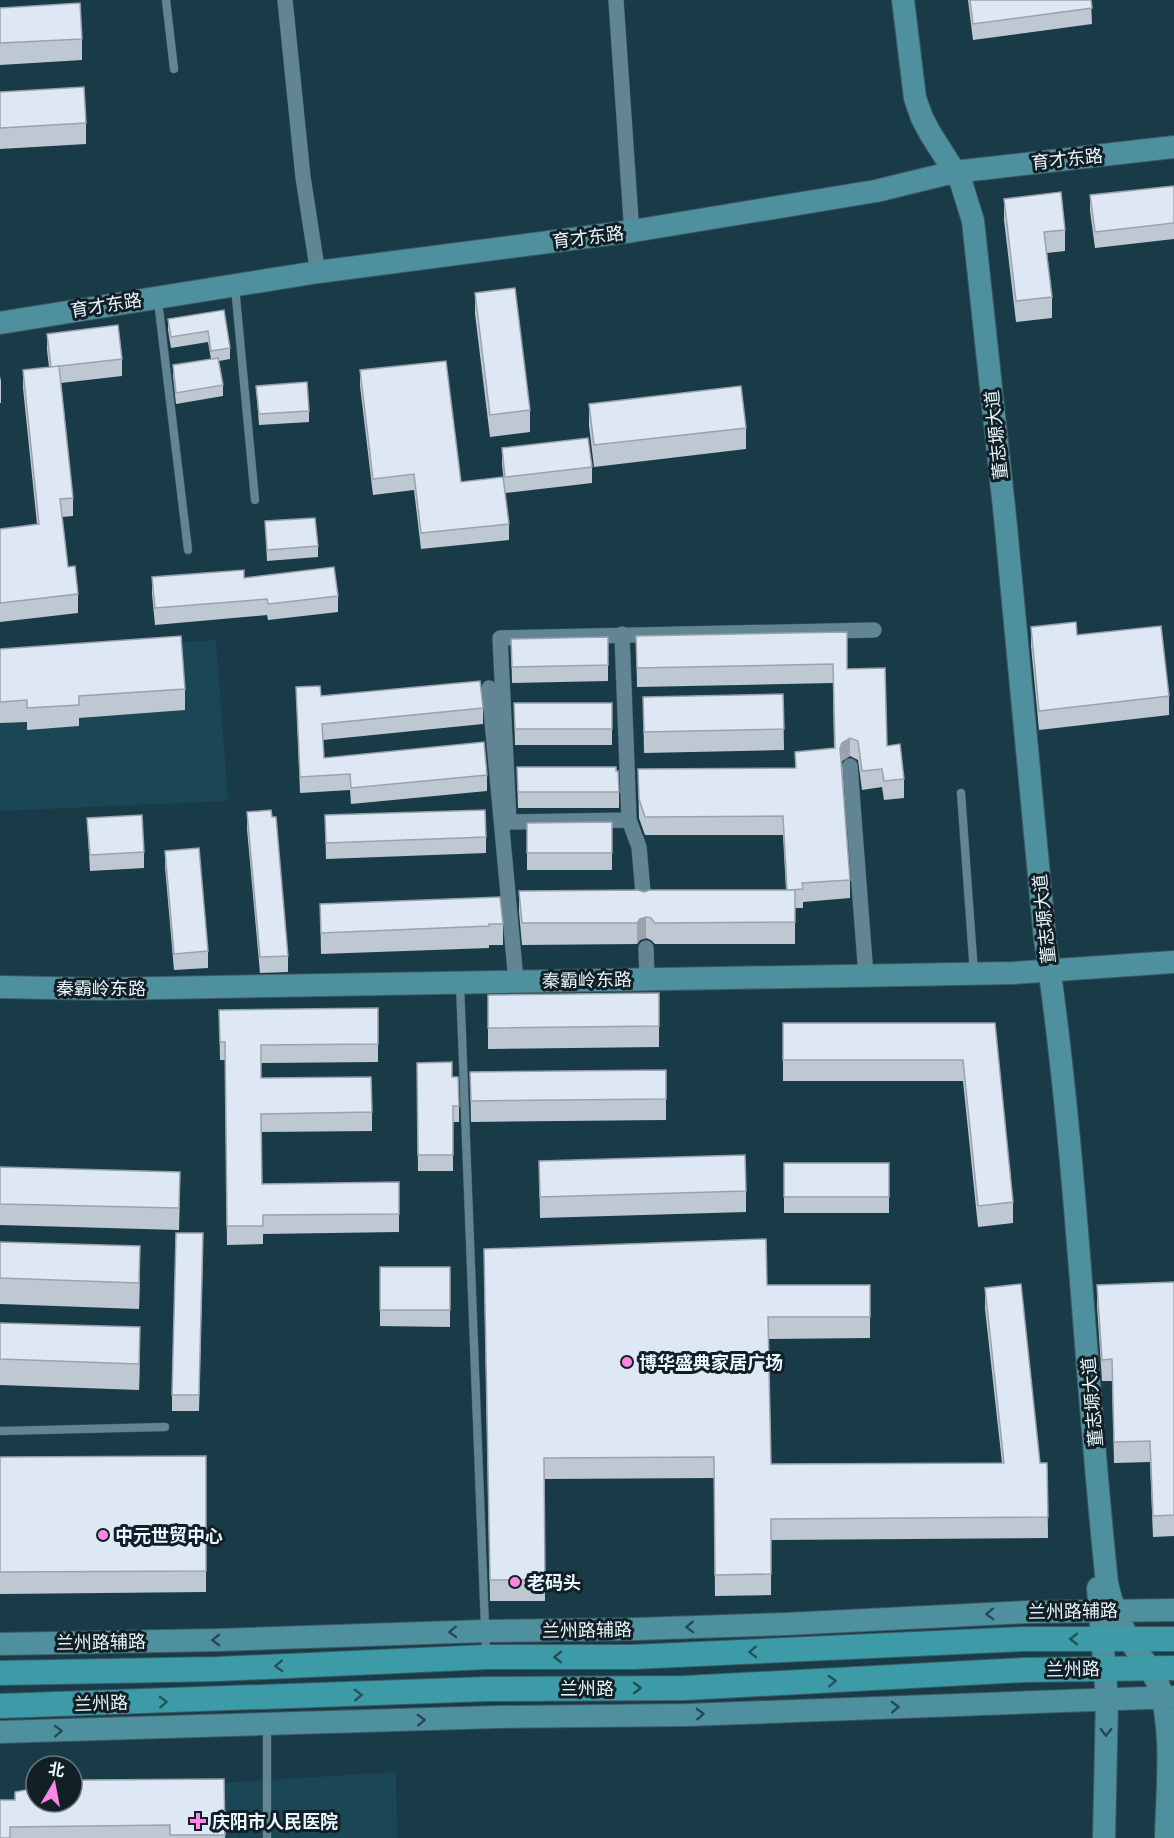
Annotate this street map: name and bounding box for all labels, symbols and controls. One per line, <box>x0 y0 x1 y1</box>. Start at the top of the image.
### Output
street label: 育才东路 <box>1030 142 1104 176</box>
street label: 育才东路 <box>551 219 625 255</box>
street label: 育才东路 <box>68 286 144 324</box>
street label: 董志塬大道 <box>978 389 1014 481</box>
street label: 董志塬大道 <box>1026 873 1062 965</box>
street label: 秦霸岭东路 <box>542 966 632 994</box>
street label: 秦霸岭东路 <box>56 975 146 1002</box>
place label: 博华盛典家居广场 <box>639 1349 783 1376</box>
marker: 博华盛典家居广场 <box>620 1355 634 1369</box>
street label: 董志塬大道 <box>1075 1356 1109 1448</box>
place label: 中元世贸中心 <box>115 1522 223 1549</box>
marker: 中元世贸中心 <box>96 1528 110 1542</box>
place label: 老码头 <box>527 1569 581 1596</box>
marker: 老码头 <box>508 1575 522 1589</box>
street label: 兰州路辅路 <box>1028 1597 1118 1625</box>
one-way arrow <box>985 1607 994 1620</box>
street label: 兰州路辅路 <box>542 1616 632 1644</box>
one-way arrow <box>685 1621 694 1634</box>
one-way arrow <box>448 1625 457 1638</box>
street label: 兰州路辅路 <box>56 1628 146 1656</box>
one-way arrow <box>1069 1633 1078 1645</box>
one-way arrow <box>212 1634 221 1646</box>
one-way arrow <box>748 1646 757 1658</box>
one-way arrow <box>553 1651 562 1663</box>
street label: 兰州路 <box>1046 1655 1100 1683</box>
one-way arrow <box>275 1659 284 1672</box>
street label: 兰州路 <box>560 1675 614 1702</box>
one-way arrow <box>828 1675 837 1688</box>
one-way arrow <box>633 1682 642 1694</box>
one-way arrow <box>354 1688 363 1701</box>
street label: 兰州路 <box>74 1689 128 1717</box>
one-way arrow <box>159 1695 168 1708</box>
one-way arrow <box>891 1700 900 1713</box>
one-way arrow <box>696 1708 705 1721</box>
one-way arrow <box>417 1714 426 1726</box>
one-way arrow <box>54 1724 63 1737</box>
one-way arrow <box>1100 1727 1112 1736</box>
north arrow <box>24 1754 84 1814</box>
text: 北 <box>47 1756 67 1782</box>
place label: 庆阳市人民医院 <box>212 1808 338 1835</box>
marker: 庆阳市人民医院 <box>189 1812 207 1830</box>

